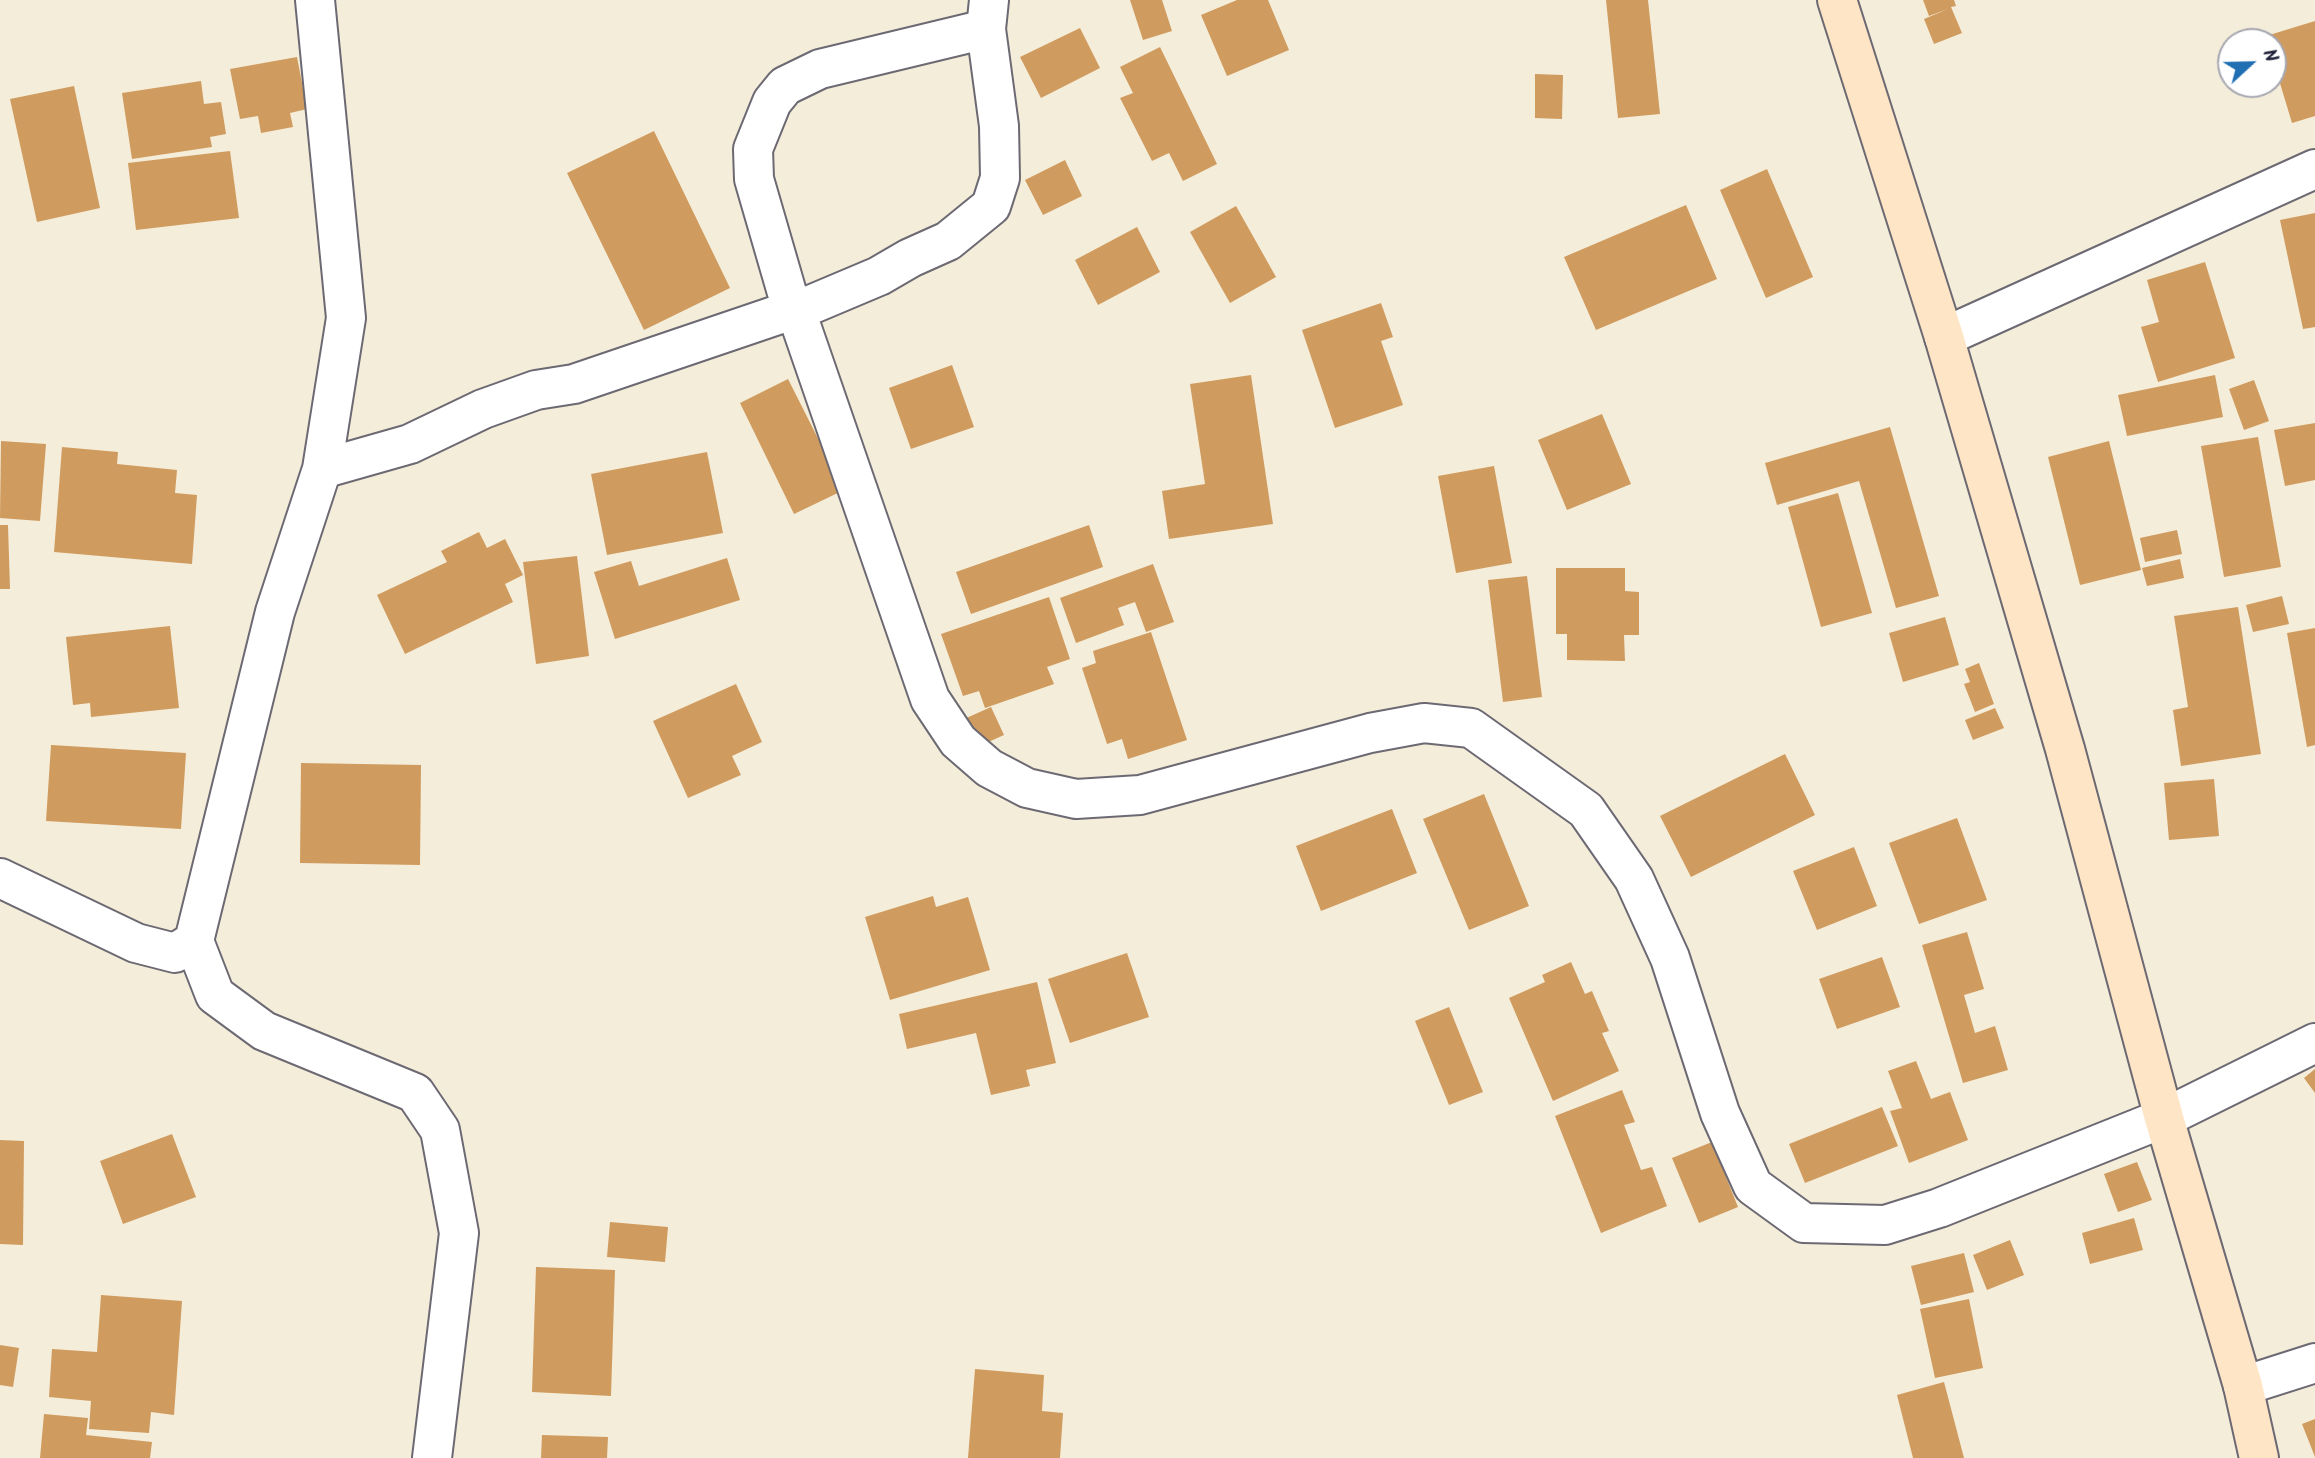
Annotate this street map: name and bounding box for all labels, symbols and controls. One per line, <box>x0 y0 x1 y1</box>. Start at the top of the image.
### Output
north arrow <box>2217 28 2287 98</box>
text: N <box>2253 45 2286 67</box>

